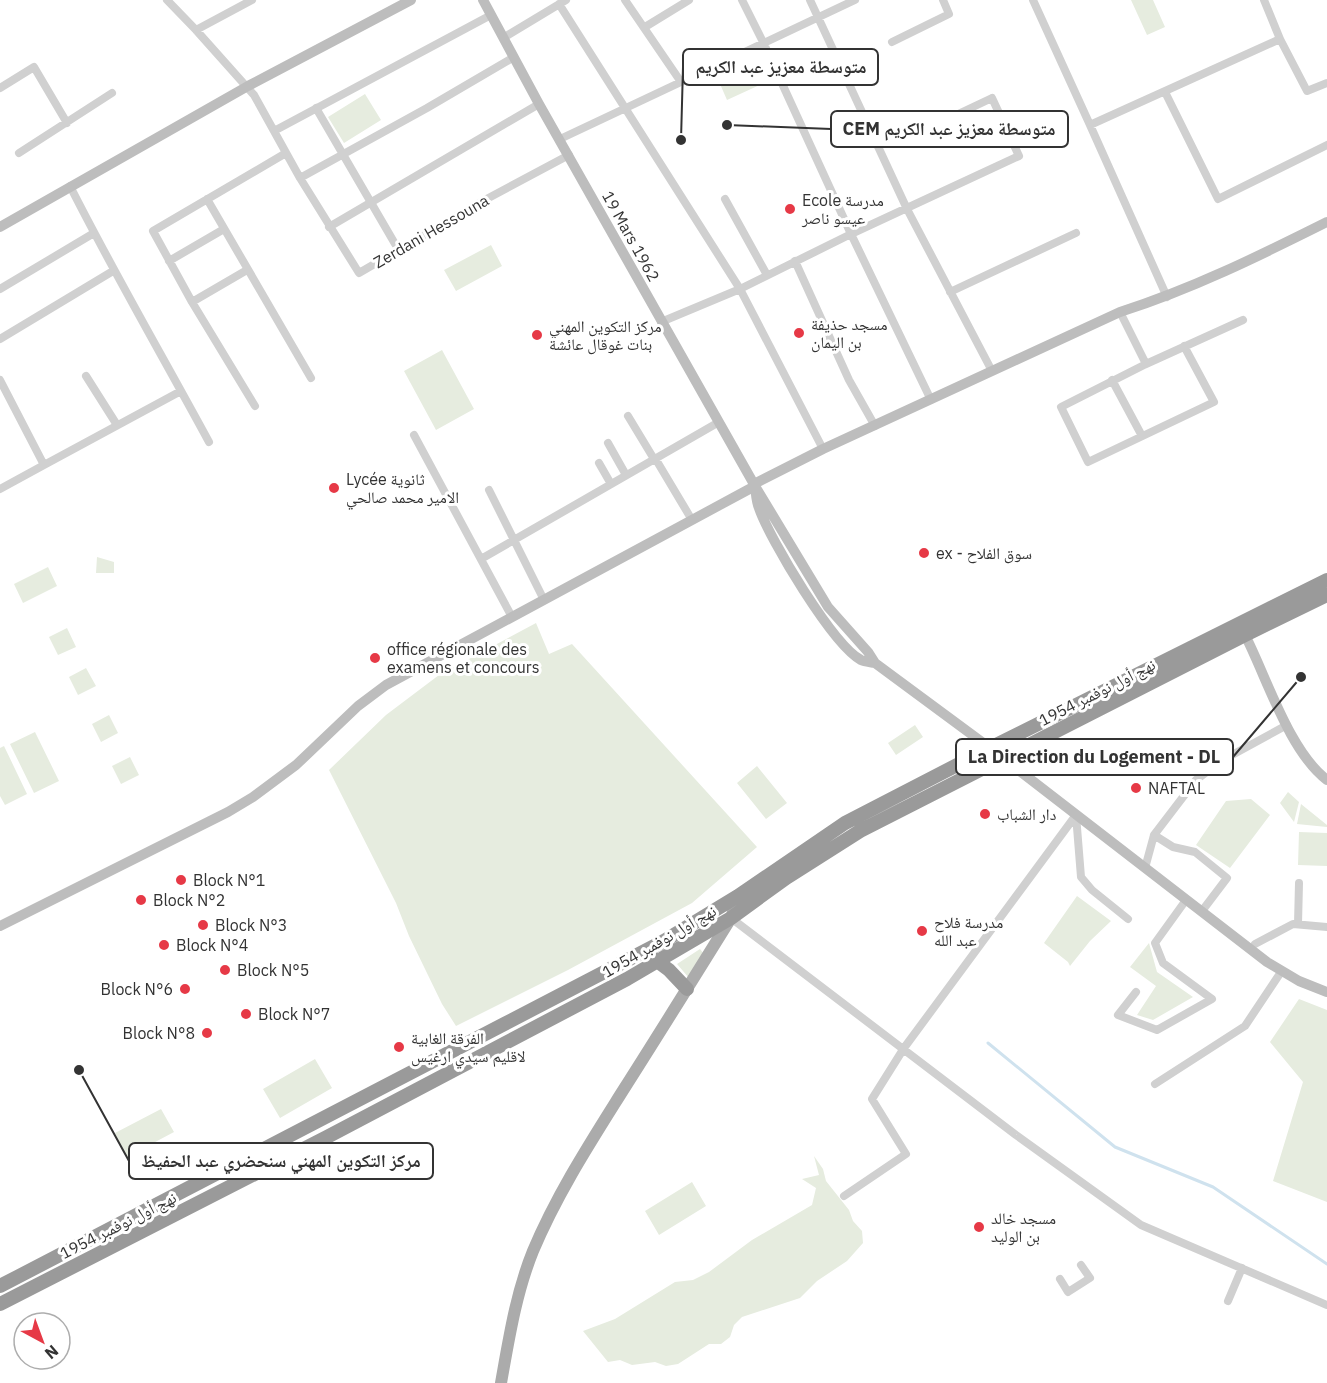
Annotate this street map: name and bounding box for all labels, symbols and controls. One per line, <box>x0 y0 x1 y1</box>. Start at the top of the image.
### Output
callout: متوسطة معزيز عبد الكريم <box>683 49 878 85</box>
text: متوسطة معزيز عبد الكريم <box>695 55 867 79</box>
callout: CEM متوسطة معزيز عبد الكريم <box>831 111 1068 147</box>
text: CEM متوسطة معزيز عبد الكريم <box>843 117 1055 141</box>
street label: 19 Mars 1962 <box>598 187 664 285</box>
street label: Zerdani Hessouna <box>370 190 493 272</box>
place label: Ecole مدرسة عيسو ناصر <box>801 190 884 228</box>
marker: Ecole مدرسة عيسو ناصر <box>783 202 797 216</box>
place label: مسجد حذيفة بن اليمان <box>811 314 888 353</box>
place label: مركز التكوين المهني بنات غوقال عائشة <box>549 316 662 355</box>
marker: مسجد حذيفة بن اليمان <box>792 326 806 340</box>
marker: مركز التكوين المهني بنات غوقال عائشة <box>530 328 544 342</box>
place label: Lycée ثانوية الامير محمد صالحي <box>346 469 459 510</box>
marker: Lycée ثانوية الامير محمد صالحي <box>327 481 341 495</box>
place label: ex - سوق الفلاح <box>936 543 1032 564</box>
marker: ex - سوق الفلاح <box>917 546 931 560</box>
place label: office régionale des examens et concours <box>387 639 540 677</box>
marker: office régionale des examens et concours <box>368 651 382 665</box>
street label: نهج أول نوفمبر 1954 <box>1035 654 1159 731</box>
callout: La Direction du Logement - DL <box>956 739 1233 775</box>
text: La Direction du Logement - DL <box>968 745 1220 768</box>
place label: NAFTAL <box>1148 778 1205 798</box>
marker: NAFTAL <box>1129 781 1143 795</box>
place label: دار الشباب <box>997 804 1056 824</box>
marker: دار الشباب <box>978 807 992 821</box>
place label: Block N°1 <box>193 870 265 890</box>
marker: Block N°1 <box>174 873 188 887</box>
place label: Block N°2 <box>153 890 225 910</box>
marker: Block N°2 <box>134 893 148 907</box>
street label: نهج أول نوفمبر 1954 <box>599 900 720 983</box>
place label: مدرسة فلاح عبد الله <box>934 912 1003 950</box>
place label: Block N°3 <box>215 915 287 935</box>
marker: Block N°3 <box>196 918 210 932</box>
marker: مدرسة فلاح عبد الله <box>915 924 929 938</box>
place label: Block N°4 <box>176 935 248 955</box>
marker: Block N°4 <box>157 938 171 952</box>
place label: Block N°5 <box>237 960 309 980</box>
marker: Block N°5 <box>218 963 232 977</box>
place label: Block N°6 <box>101 979 173 999</box>
marker: Block N°6 <box>178 982 192 996</box>
place label: Block N°7 <box>258 1004 330 1024</box>
marker: Block N°7 <box>239 1007 253 1021</box>
place label: Block N°8 <box>123 1023 195 1043</box>
marker: Block N°8 <box>200 1026 214 1040</box>
place label: الفرقة الغابية لاقليم سيدي ارغيس <box>411 1028 526 1069</box>
marker: الفرقة الغابية لاقليم سيدي ارغيس <box>392 1040 406 1054</box>
callout: مركز التكوين المهني سنحضري عبد الحفيظ <box>129 1143 433 1179</box>
text: مركز التكوين المهني سنحضري عبد الحفيظ <box>141 1149 421 1175</box>
street label: نهج أول نوفمبر 1954 <box>56 1187 180 1264</box>
place label: مسجد خالد بن الوليد <box>991 1208 1056 1247</box>
marker: مسجد خالد بن الوليد <box>972 1220 986 1234</box>
north arrow <box>12 1311 72 1371</box>
text: N <box>41 1341 63 1364</box>

